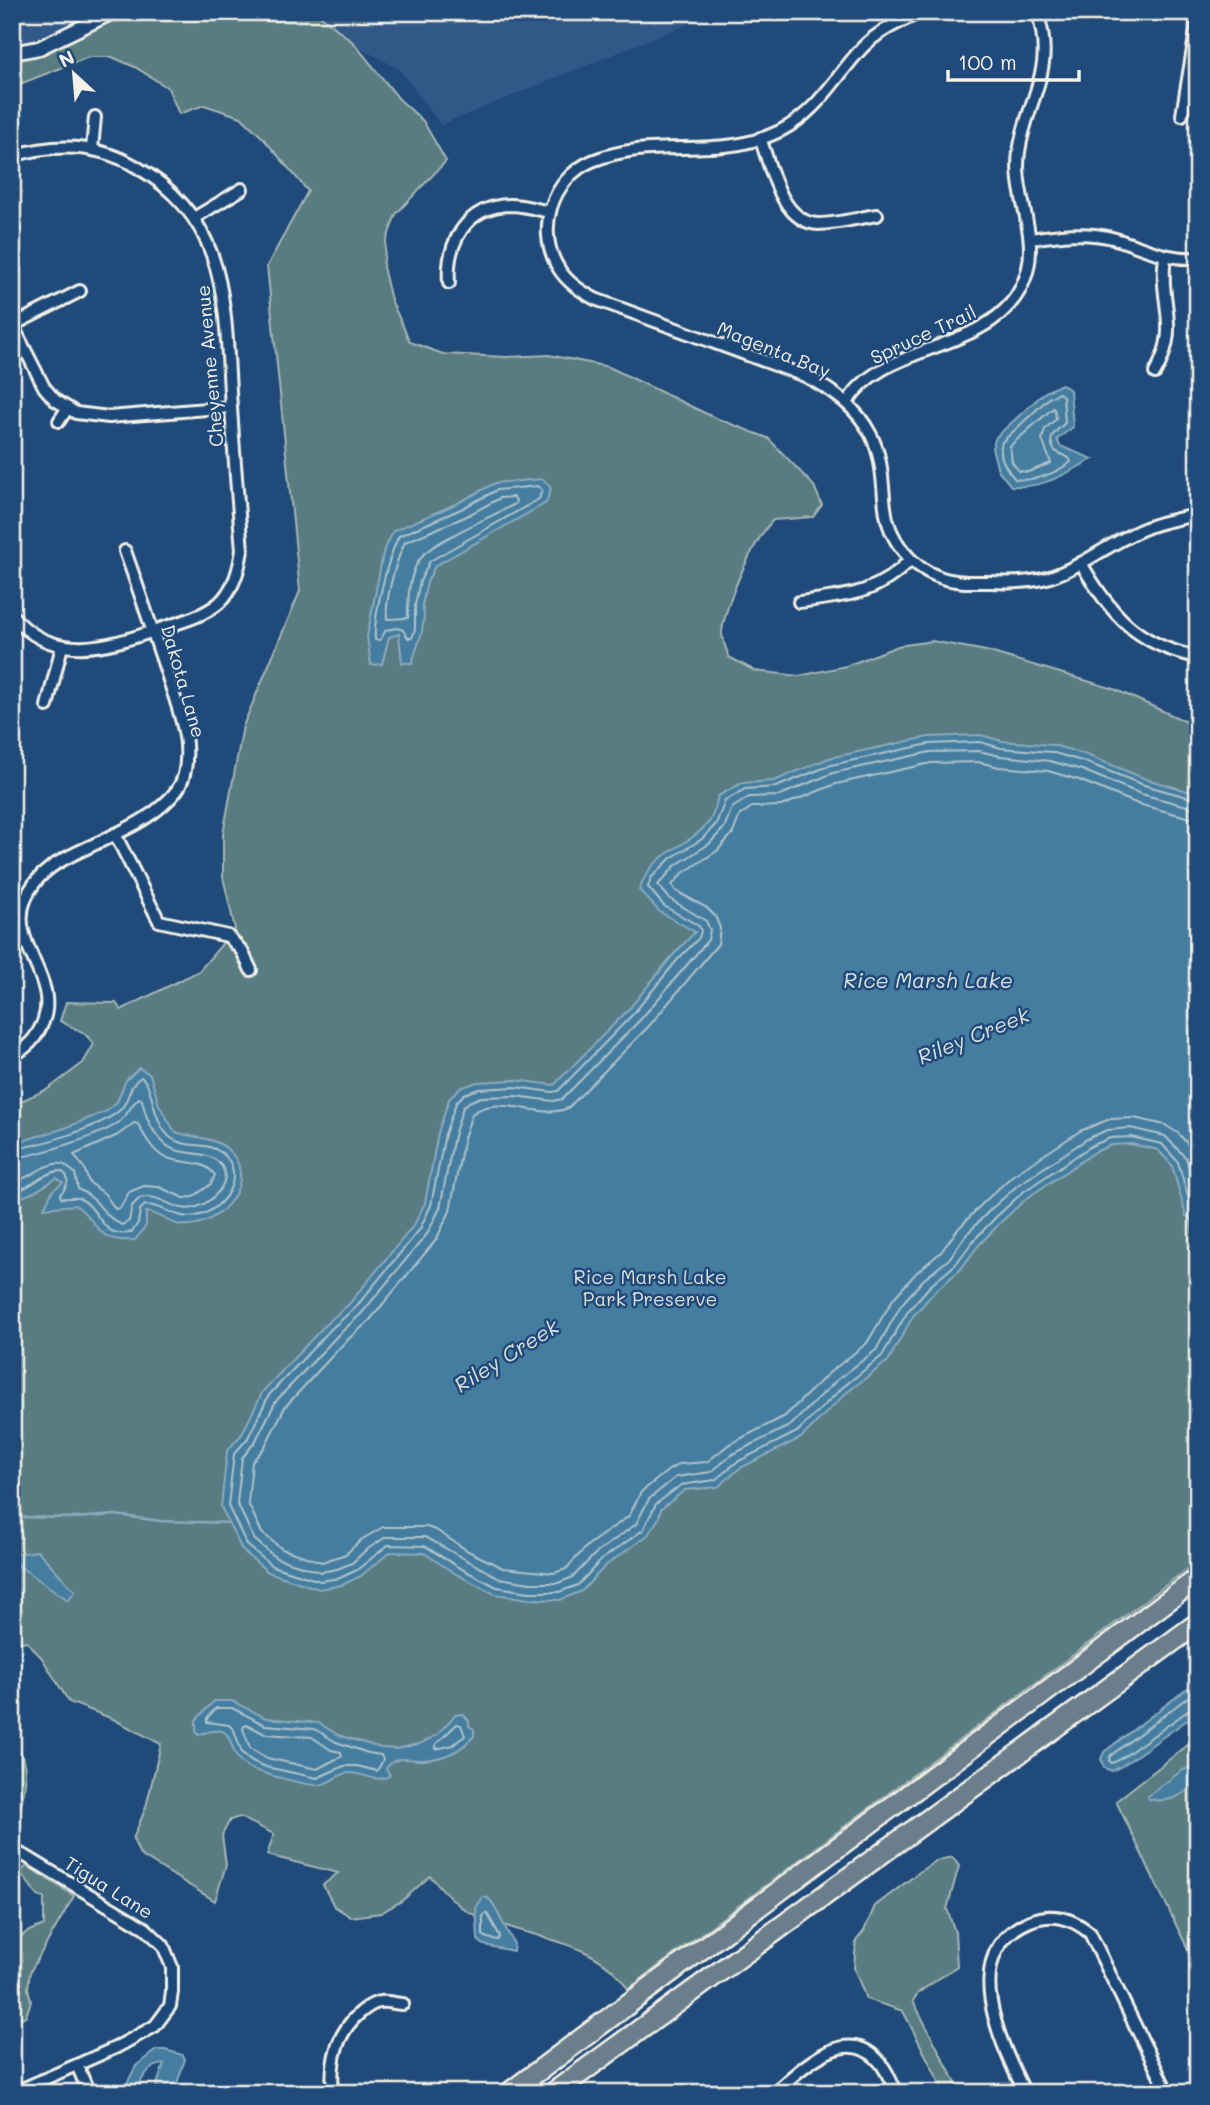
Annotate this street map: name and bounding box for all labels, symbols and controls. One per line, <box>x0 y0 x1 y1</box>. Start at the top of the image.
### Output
north arrow <box>38 38 108 108</box>
scale bar <box>948 38 1079 82</box>
text: N <box>54 44 78 73</box>
text: 100 m <box>958 48 1017 75</box>
street label: Cheyenne Avenue <box>189 284 229 448</box>
street label: Spruce Trail <box>866 299 980 369</box>
street label: Magenta Bay <box>714 315 834 383</box>
street label: Dakota Lane <box>156 621 212 741</box>
water label: Rice Marsh Lake <box>843 966 1013 993</box>
water label: Riley Creek <box>913 1000 1034 1070</box>
park label: Rice Marsh Lake Park Preserve <box>573 1264 727 1311</box>
water label: Riley Creek <box>449 1312 564 1398</box>
street label: Tigua Lane <box>60 1850 158 1924</box>

